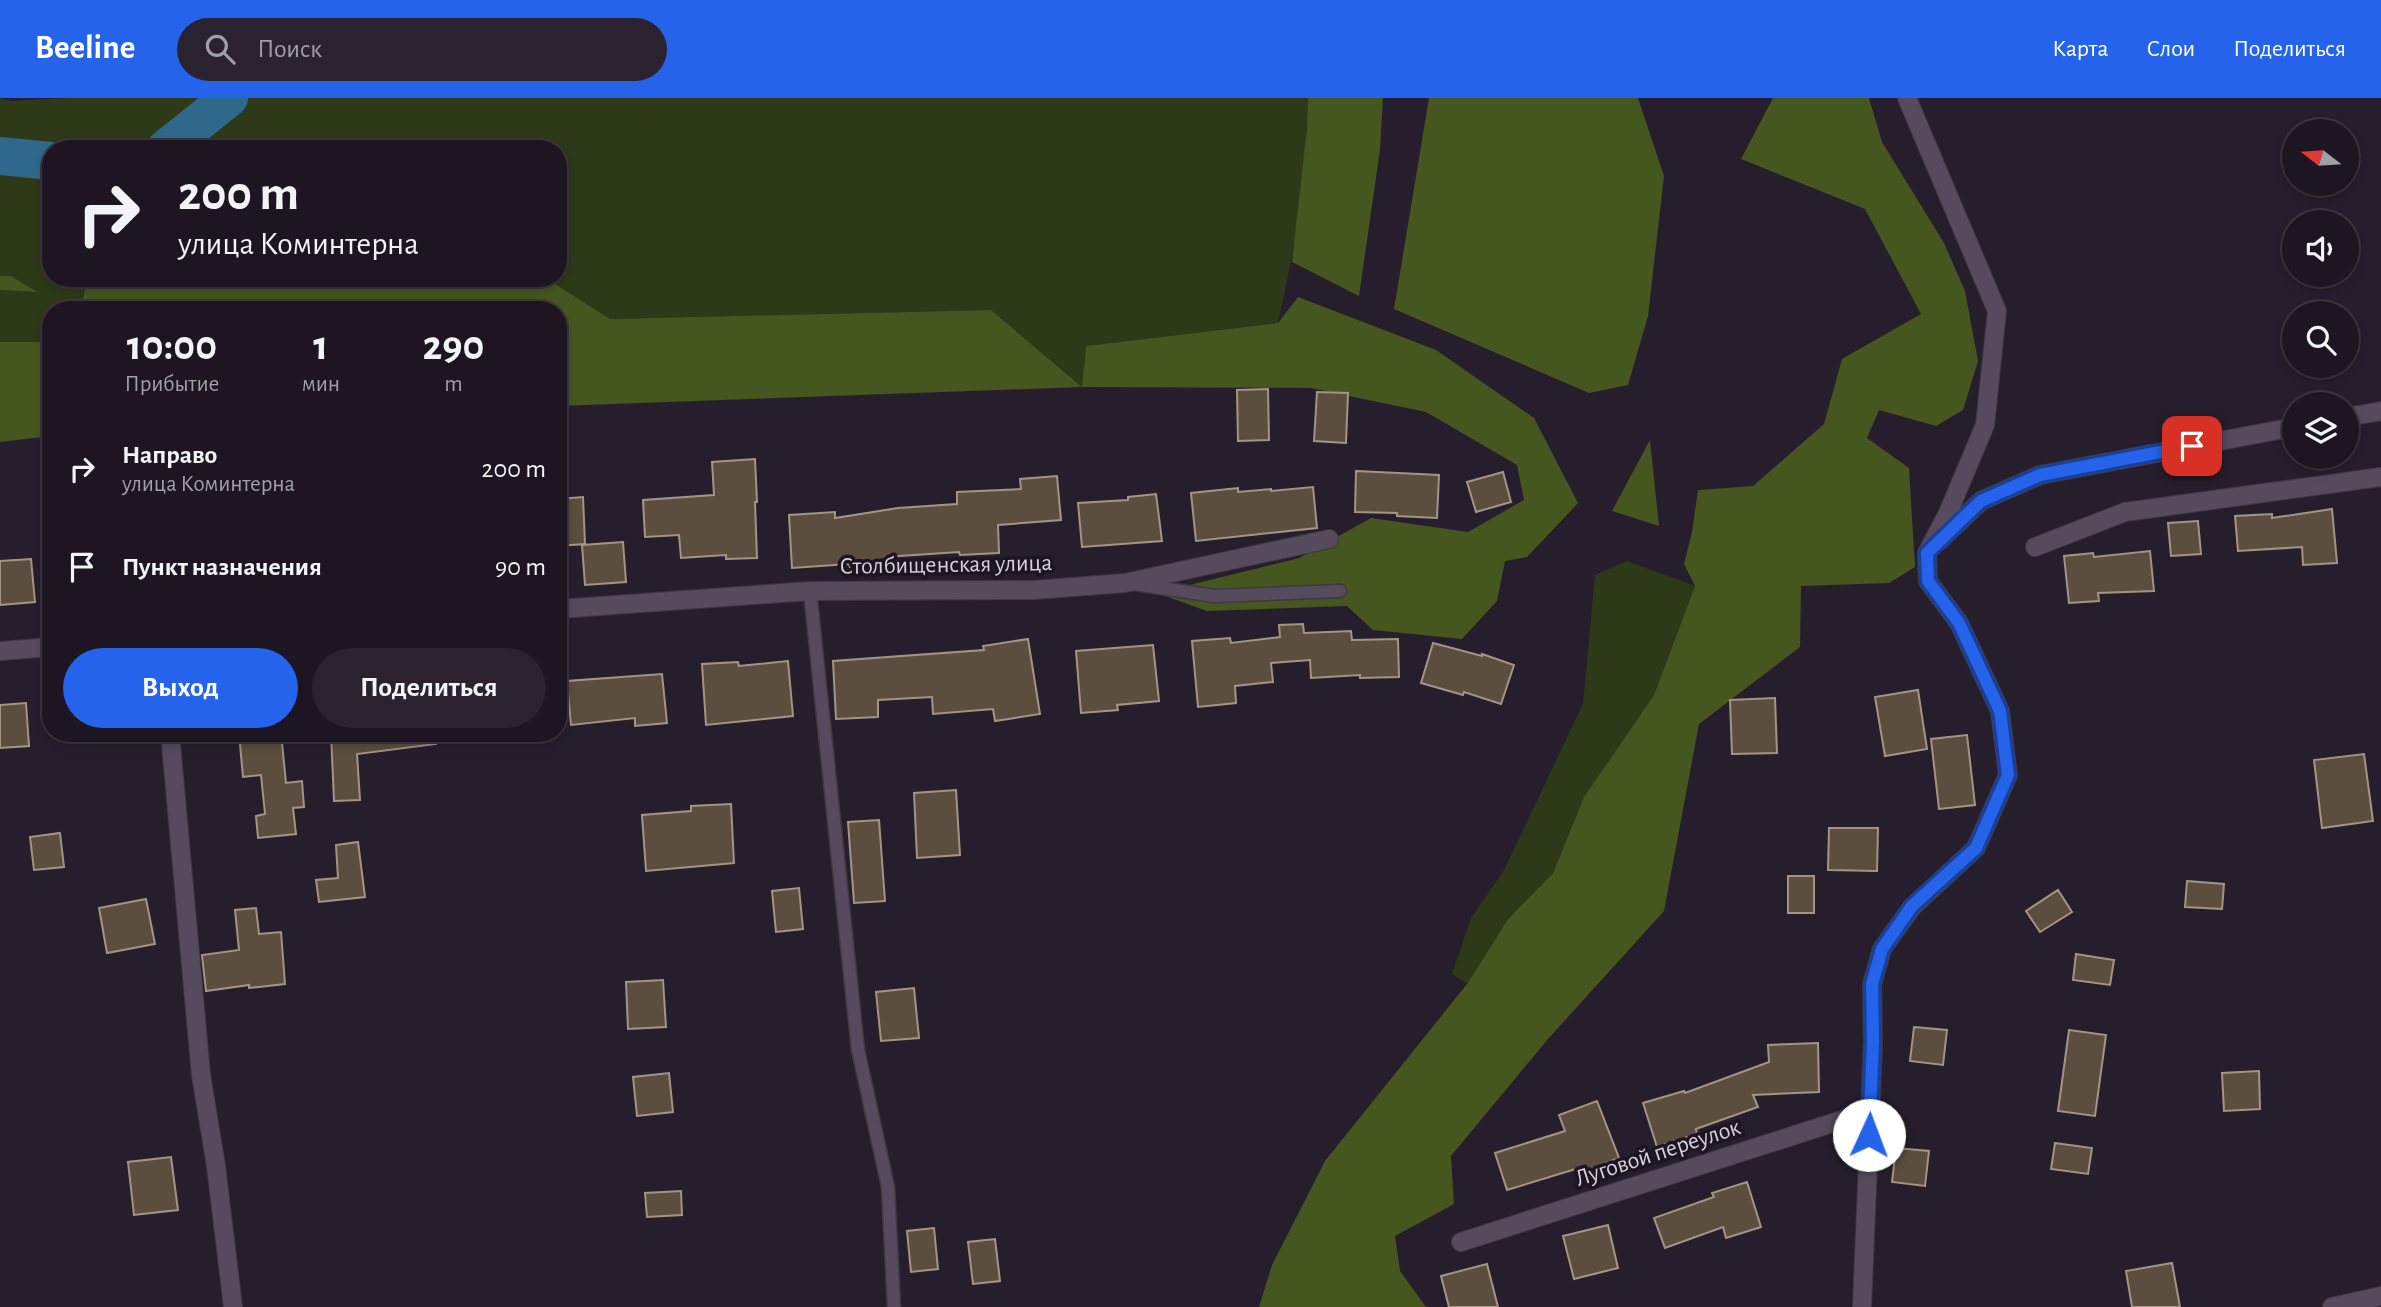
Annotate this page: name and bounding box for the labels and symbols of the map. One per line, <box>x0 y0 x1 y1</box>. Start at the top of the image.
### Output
north arrow <box>2282 119 2359 196</box>
pin <box>2162 416 2222 476</box>
street label: Столбищенская улица <box>839 551 1053 579</box>
position arrow <box>1832 1098 1906 1172</box>
street label: Луговой переулок <box>1572 1115 1744 1191</box>

